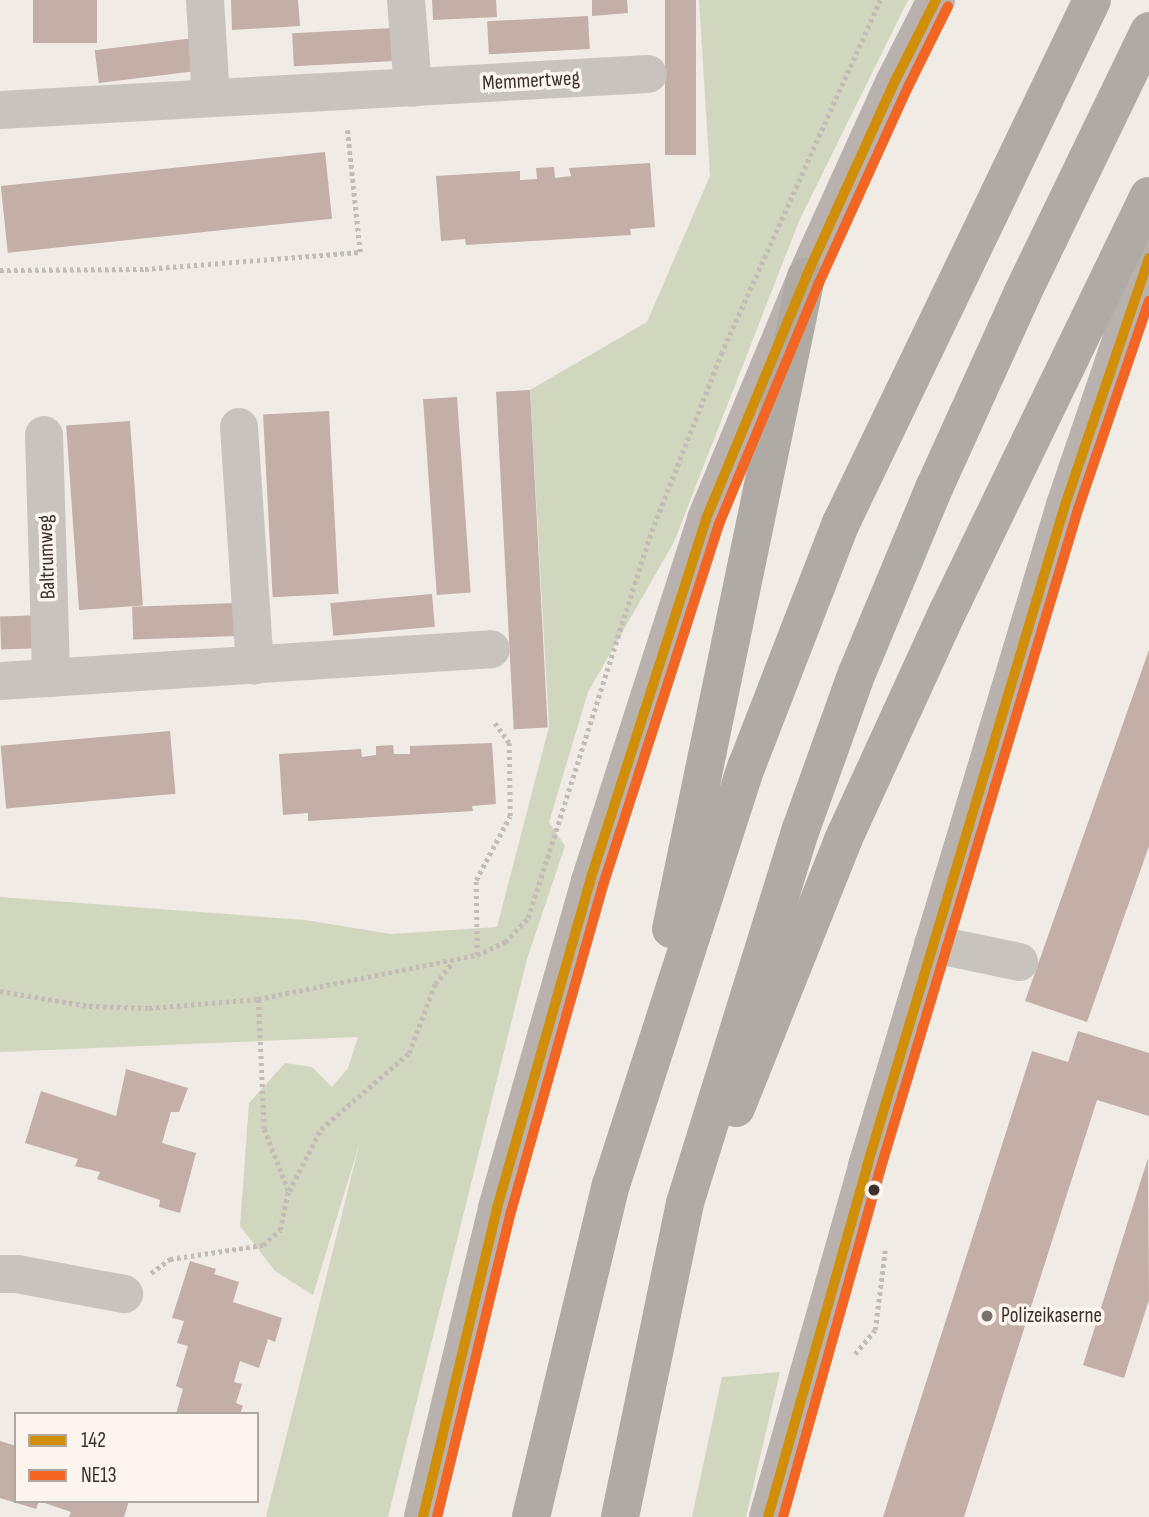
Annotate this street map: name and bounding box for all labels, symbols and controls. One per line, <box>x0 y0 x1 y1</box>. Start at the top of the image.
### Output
street label: Memmertweg <box>482 66 580 96</box>
street label: Baltrumweg <box>33 514 61 600</box>
unlabelled marker <box>867 1183 881 1197</box>
place label: Polizeikaserne <box>1001 1303 1102 1329</box>
marker: Polizeikaserne <box>979 1308 995 1324</box>
legend <box>14 1412 259 1503</box>
text: 142 <box>81 1428 106 1453</box>
text: NE13 <box>81 1463 117 1488</box>

